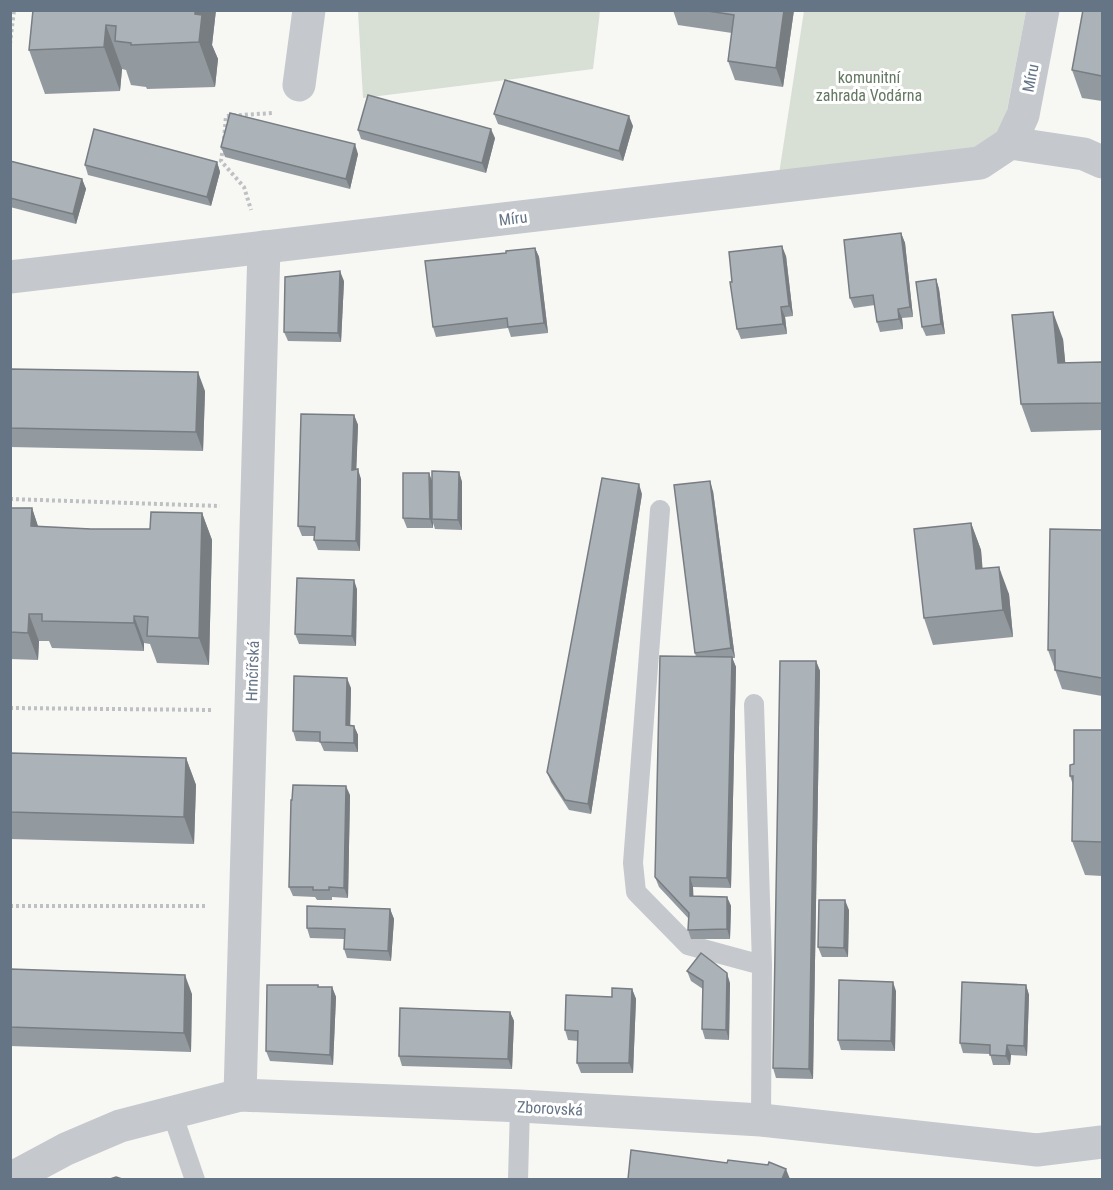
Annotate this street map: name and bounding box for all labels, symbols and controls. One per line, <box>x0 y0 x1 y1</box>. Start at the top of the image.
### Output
street label: Míru <box>1018 62 1043 94</box>
park label: komunitní zahrada Vodárna <box>816 68 922 105</box>
street label: Míru <box>498 207 528 230</box>
street label: Hrnčířská <box>242 640 263 702</box>
street label: Zborovská <box>517 1097 583 1120</box>

